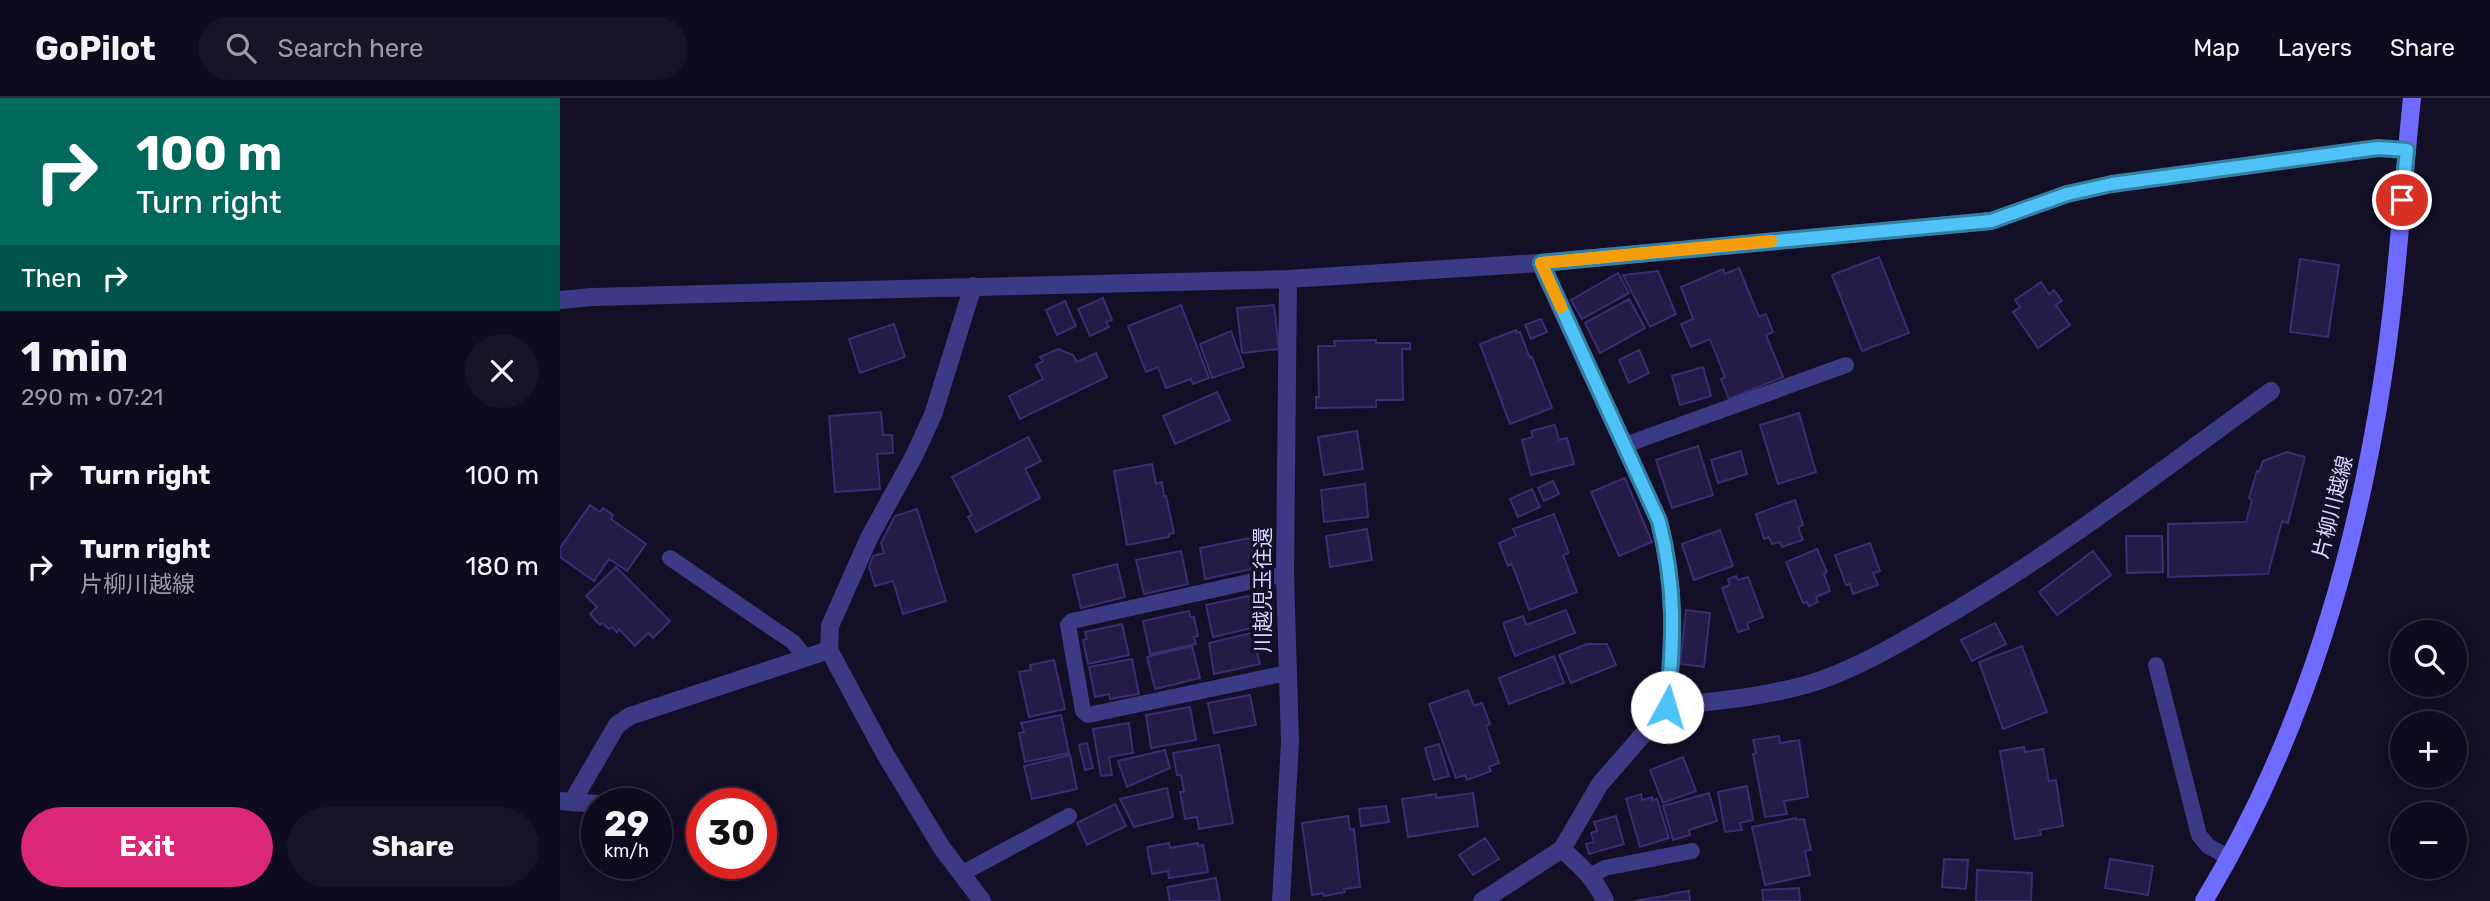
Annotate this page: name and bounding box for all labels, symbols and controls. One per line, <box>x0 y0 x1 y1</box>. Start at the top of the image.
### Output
search box <box>198 17 688 80</box>
text: GoPilot <box>35 29 156 68</box>
icon: search <box>222 29 260 67</box>
text: Search here <box>278 33 423 64</box>
text: Map <box>2193 34 2240 62</box>
text: Layers <box>2278 34 2352 62</box>
text: Share <box>2390 34 2455 62</box>
text: 100 m <box>136 124 282 182</box>
icon: right <box>21 126 112 217</box>
pin <box>2372 170 2432 230</box>
icon: arrive <box>2383 181 2421 219</box>
text: Turn right <box>136 183 281 221</box>
icon: right <box>96 259 134 297</box>
text: Then <box>21 263 82 294</box>
text: 1 min <box>21 332 128 382</box>
button: close <box>465 334 539 408</box>
text: 290 m · 07:21 <box>21 383 163 411</box>
street label: 片柳川越線 <box>2308 453 2357 561</box>
icon: right <box>21 457 59 495</box>
text: Turn right <box>80 460 210 491</box>
text: 100 m <box>465 460 539 491</box>
street label: 川越児玉往還 <box>1250 527 1275 653</box>
text: Turn right <box>80 534 210 565</box>
icon: right <box>21 548 59 586</box>
text: 180 m <box>465 551 539 582</box>
text: 片柳川越線 <box>80 570 195 598</box>
map controls <box>2390 620 2467 879</box>
button: search <box>2390 620 2467 697</box>
position arrow <box>1630 670 1704 744</box>
button: + <box>2390 711 2467 788</box>
speed limit sign: 30 <box>686 788 777 879</box>
button: − <box>2390 802 2467 879</box>
text: 29 <box>604 803 649 845</box>
button: Exit <box>21 807 273 887</box>
button: Share <box>287 807 539 887</box>
text: km/h <box>604 840 649 862</box>

